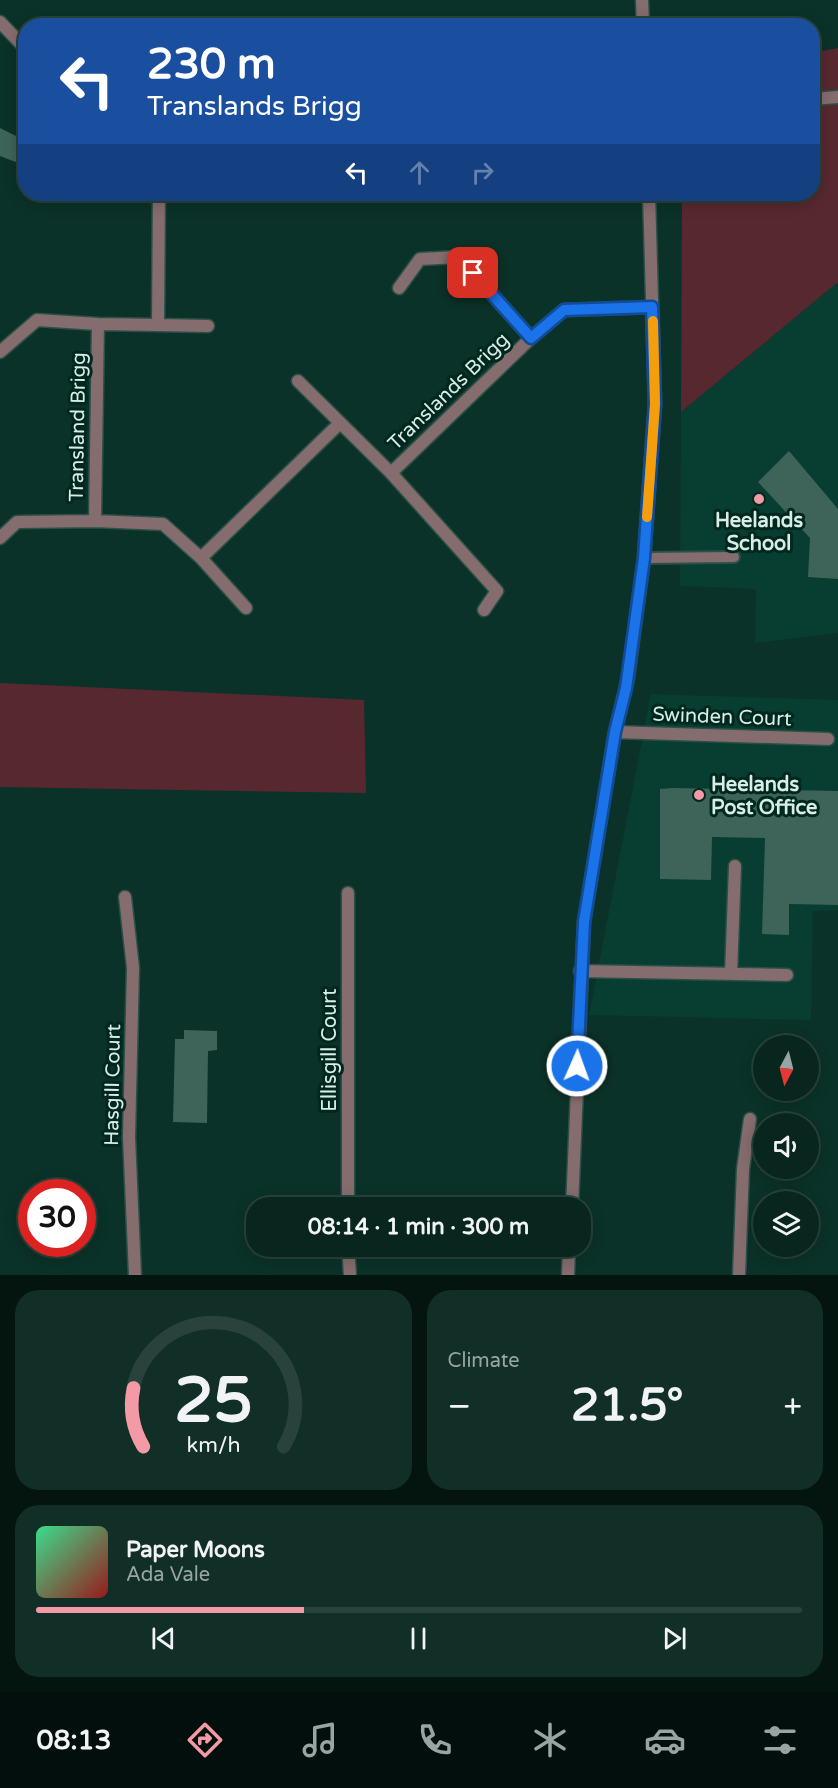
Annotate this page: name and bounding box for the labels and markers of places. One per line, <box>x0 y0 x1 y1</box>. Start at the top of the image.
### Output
pin <box>447 247 498 298</box>
marker: Heelands School <box>752 492 766 506</box>
place label: Heelands School <box>715 509 803 556</box>
place label: Heelands Post Office <box>711 773 817 820</box>
marker: Heelands Post Office <box>692 788 706 802</box>

